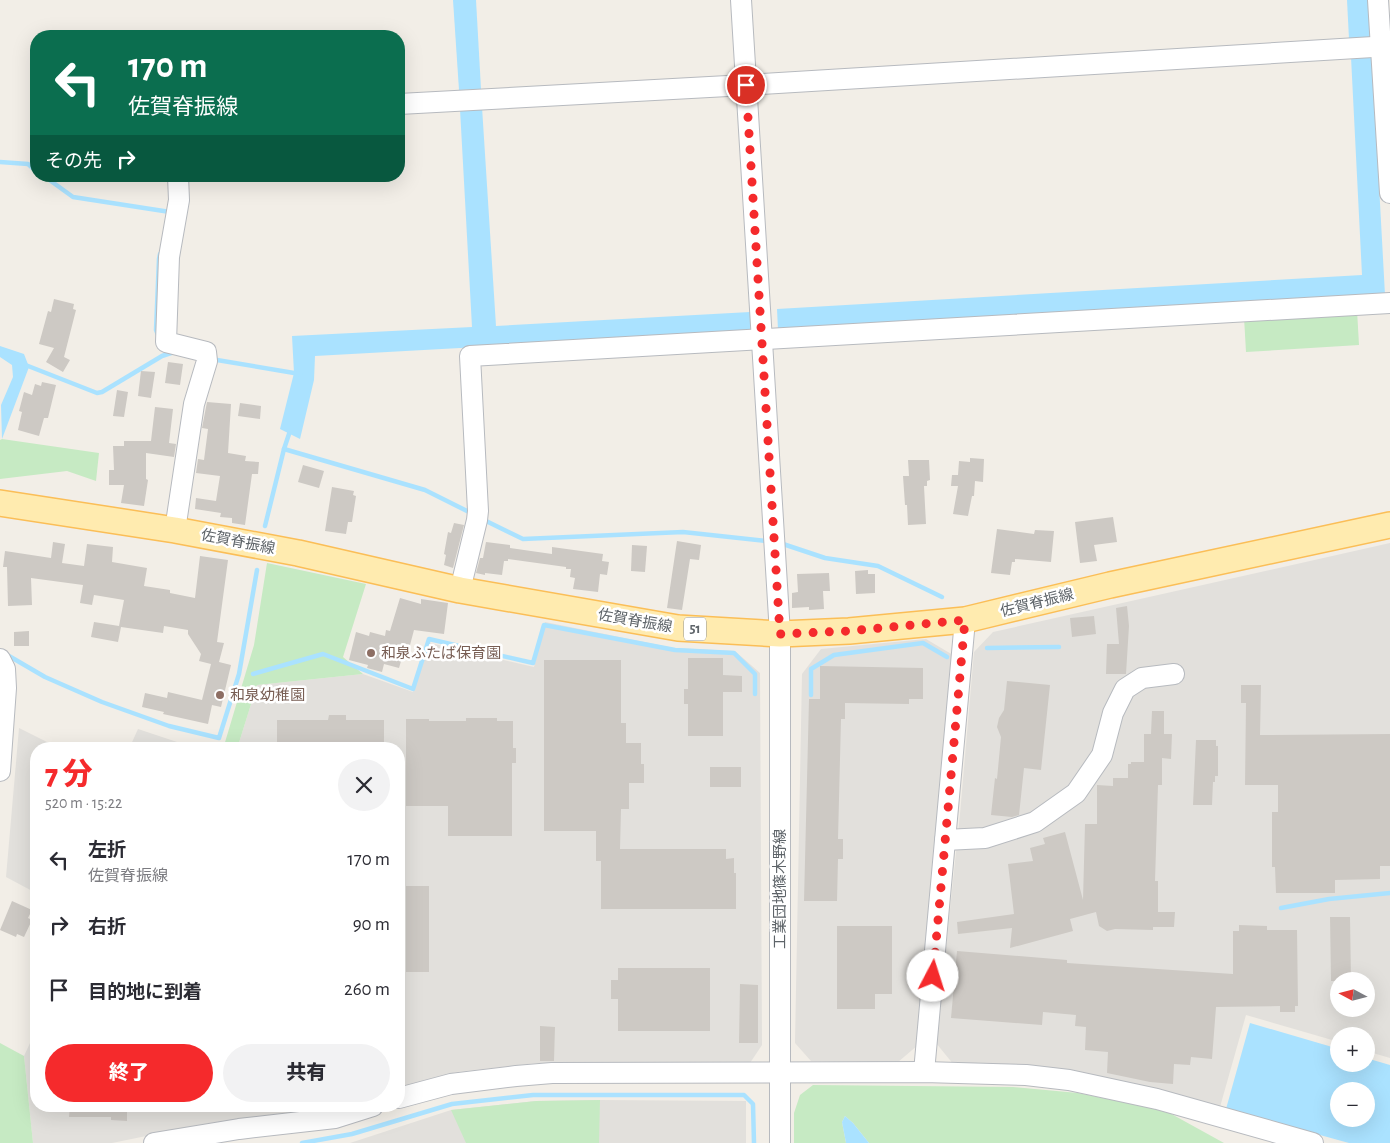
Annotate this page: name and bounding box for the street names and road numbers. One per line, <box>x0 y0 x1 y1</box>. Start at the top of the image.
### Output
street label: 佐賀脊振線 <box>200 526 276 557</box>
street label: 佐賀脊振線 <box>999 586 1075 619</box>
street label: 佐賀脊振線 <box>597 606 673 635</box>
road number: 51 <box>684 618 706 640</box>
street label: 工業団地篠木野線 <box>772 829 788 949</box>

